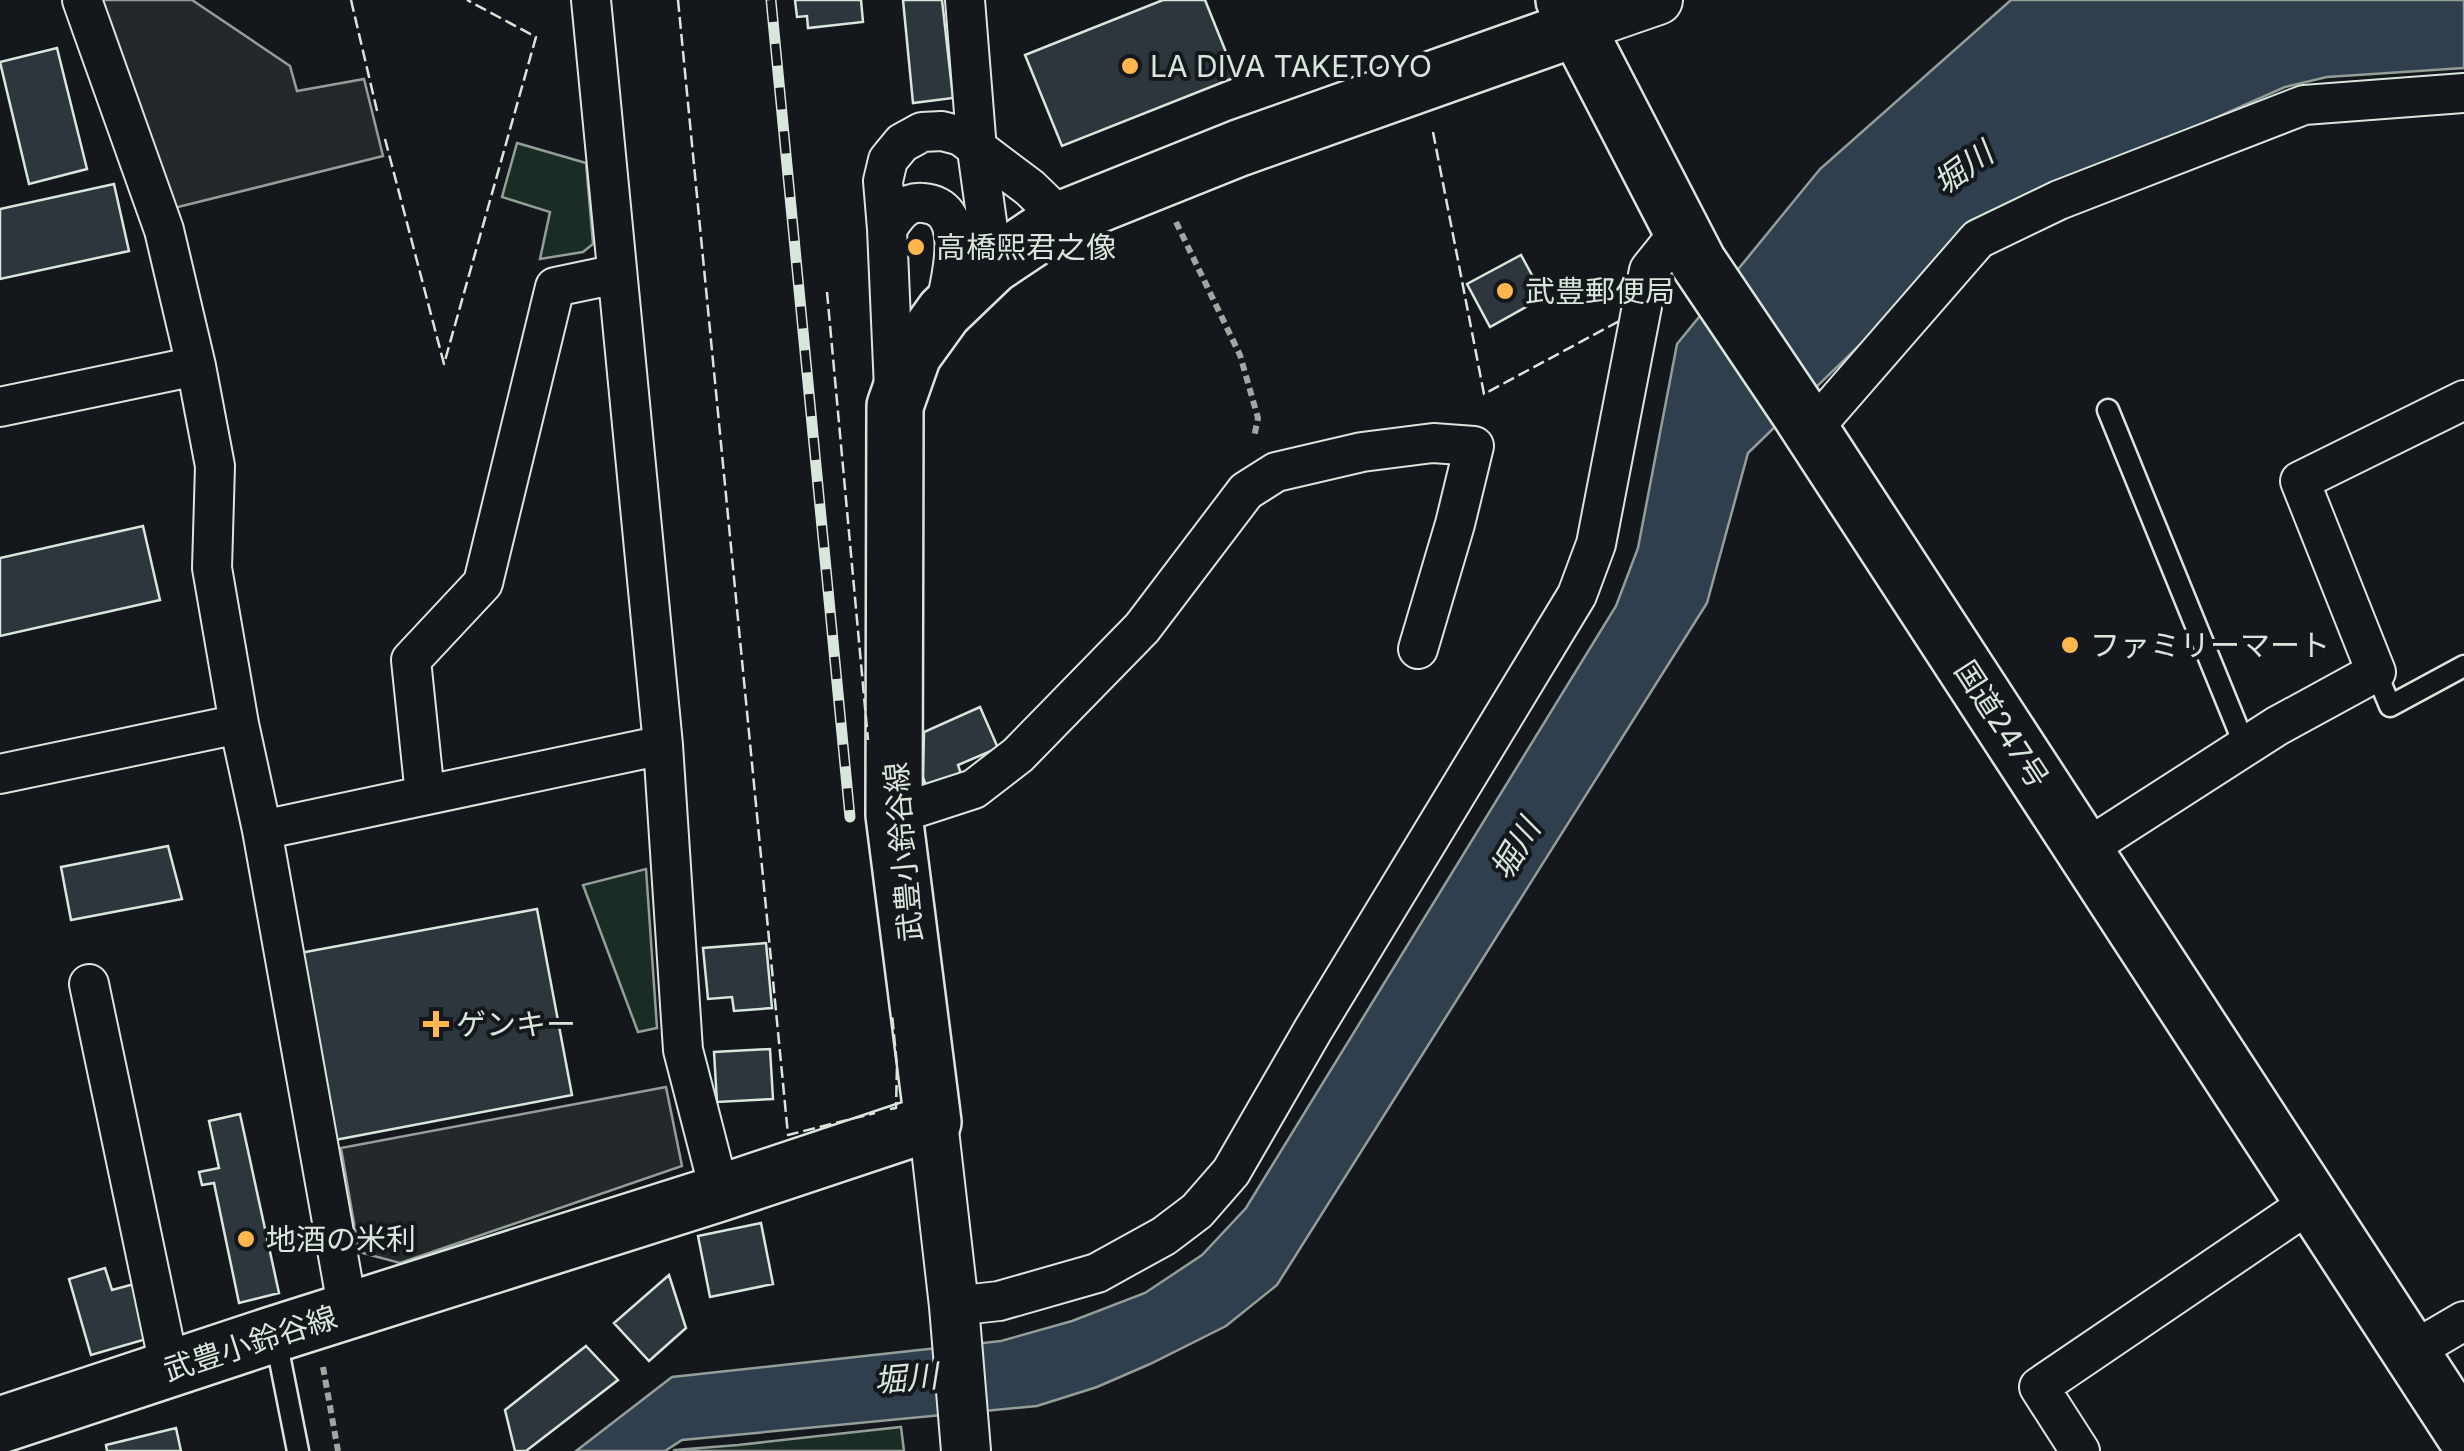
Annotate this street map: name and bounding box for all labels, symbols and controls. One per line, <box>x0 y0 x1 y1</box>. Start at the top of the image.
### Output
place label: LA DIVA TAKETOYO <box>1150 48 1432 84</box>
marker: LA DIVA TAKETOYO <box>1119 55 1141 77</box>
water label: 堀川 <box>1926 132 2003 203</box>
place label: 高橋煕君之像 <box>936 229 1116 265</box>
marker: 高橋煕君之像 <box>905 236 927 258</box>
place label: 武豊郵便局 <box>1525 273 1675 309</box>
marker: 武豊郵便局 <box>1494 280 1516 302</box>
place label: ファミリーマート <box>2090 627 2330 663</box>
marker: ファミリーマート <box>2059 634 2081 656</box>
street label: 国道247号 <box>1948 654 2056 794</box>
street label: 武豊小鈴谷線 <box>877 761 929 943</box>
water label: 堀川 <box>1482 809 1550 886</box>
place label: ゲンキー <box>456 1006 576 1042</box>
marker: ゲンキー <box>425 1013 447 1035</box>
place label: 地酒の米利 <box>266 1221 416 1257</box>
marker: 地酒の米利 <box>235 1228 257 1250</box>
street label: 武豊小鈴谷線 <box>159 1298 341 1388</box>
water label: 堀川 <box>872 1356 943 1400</box>

